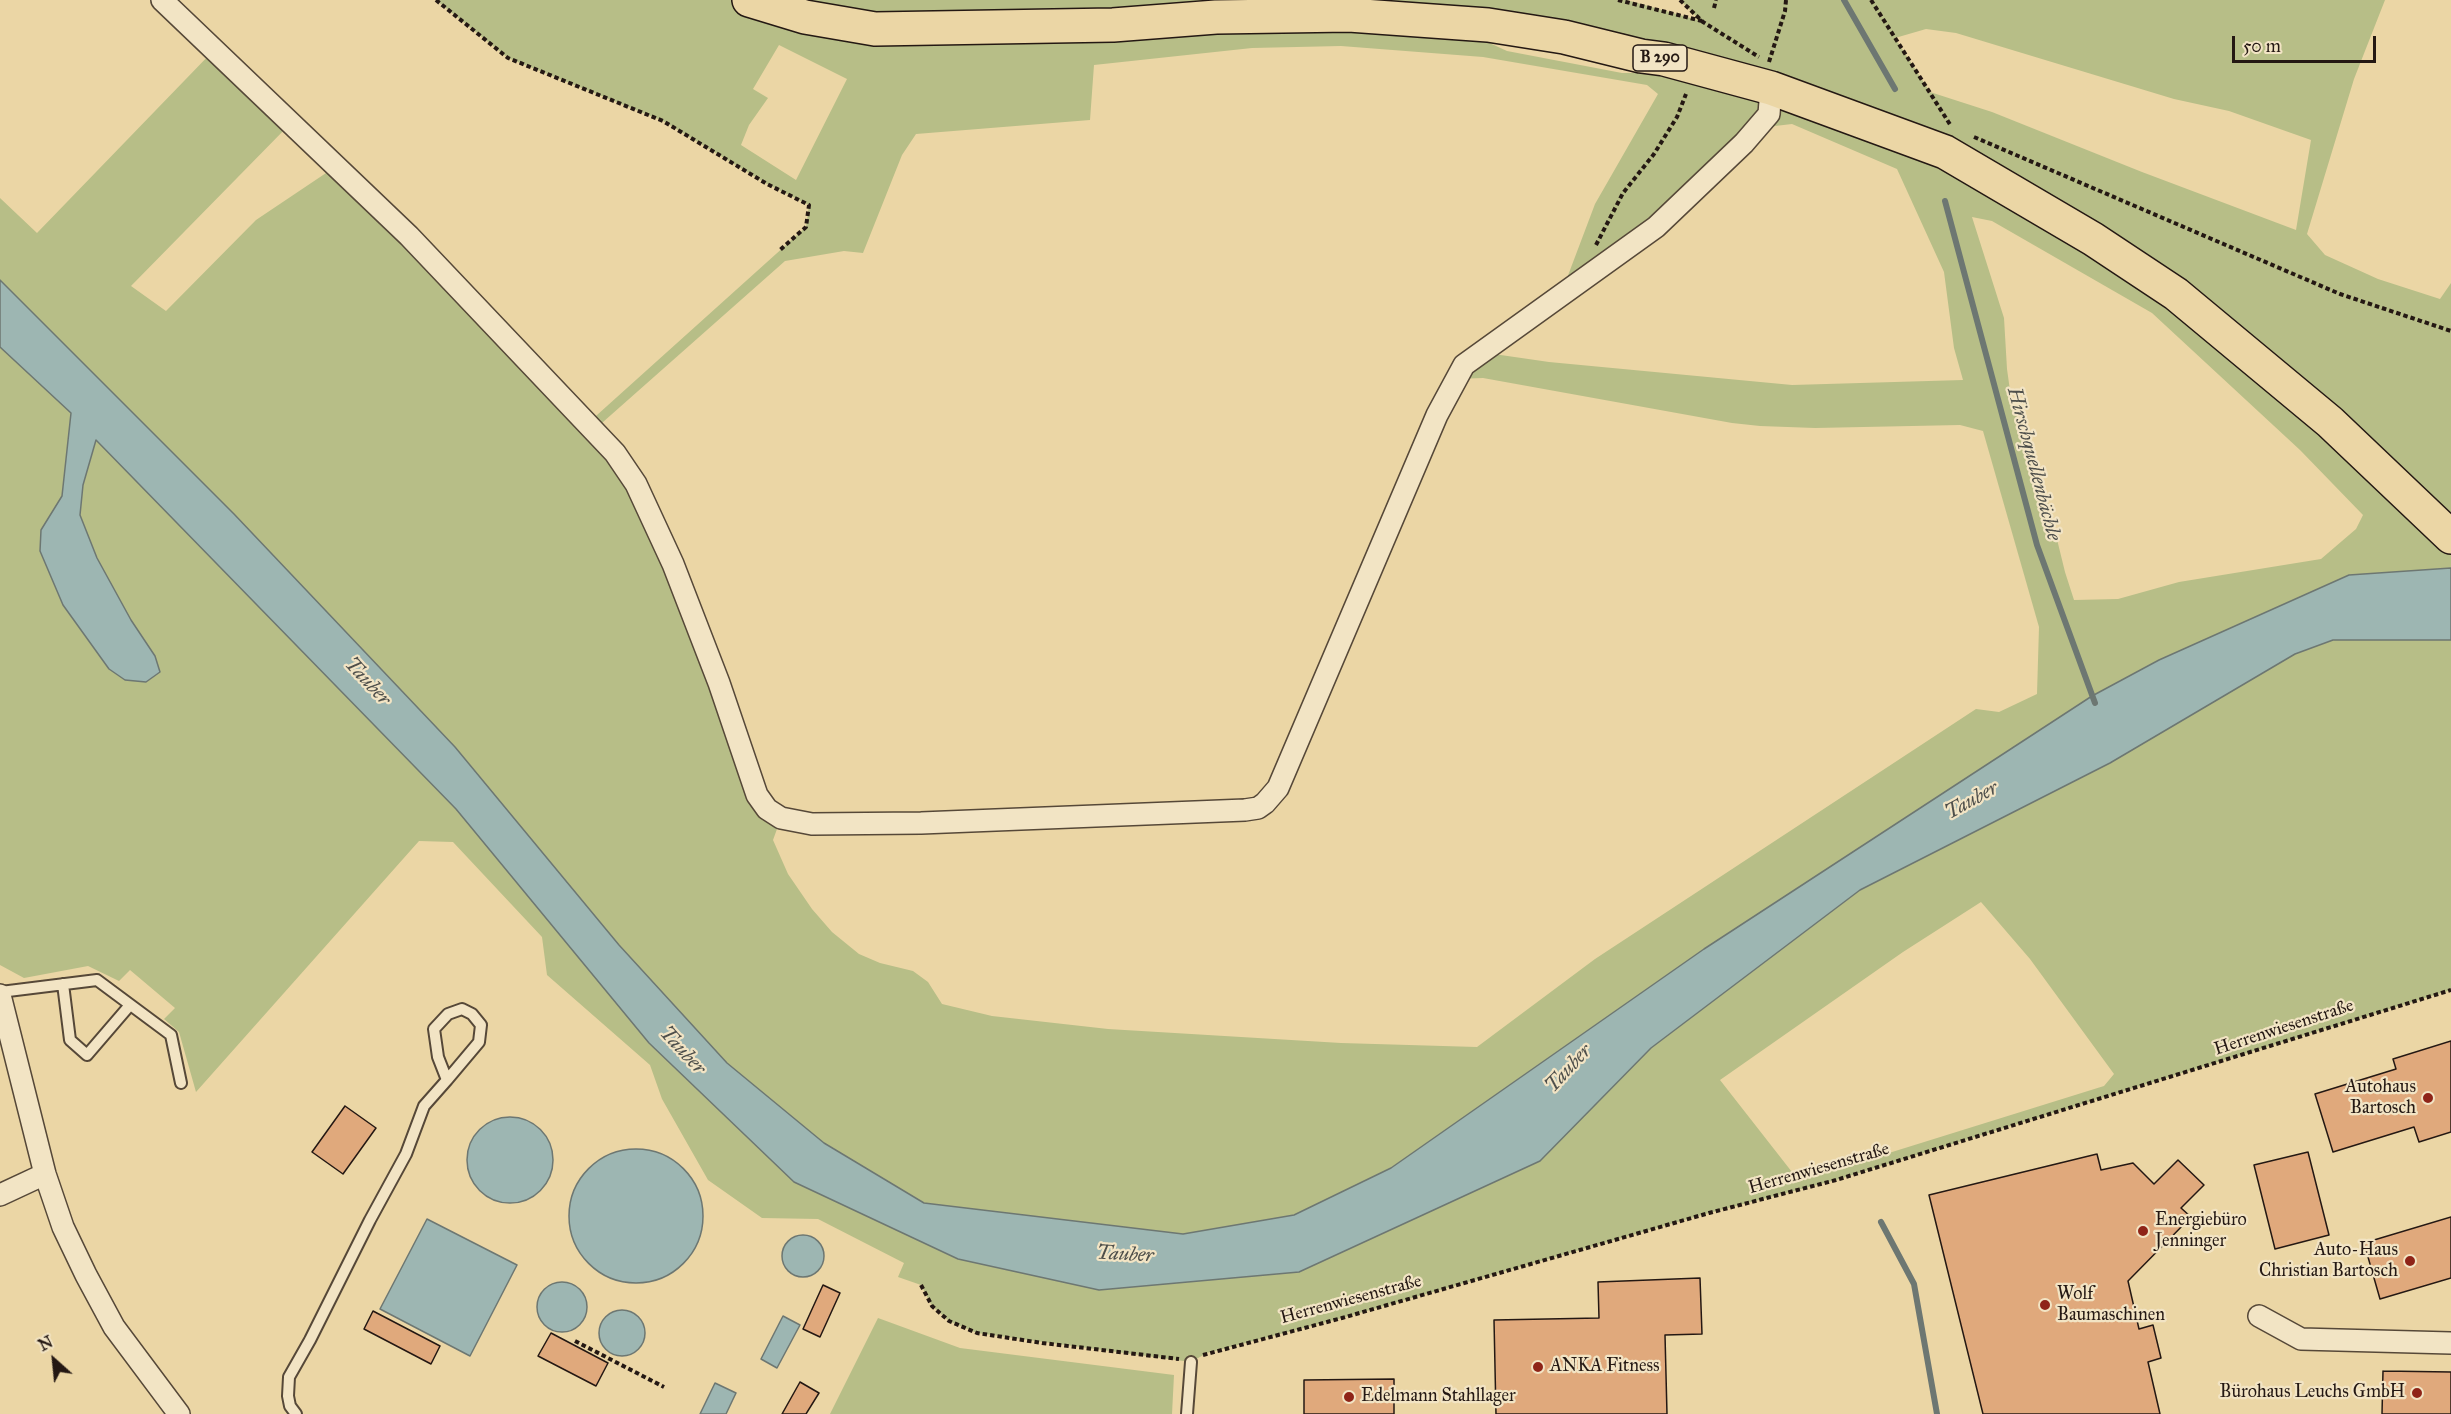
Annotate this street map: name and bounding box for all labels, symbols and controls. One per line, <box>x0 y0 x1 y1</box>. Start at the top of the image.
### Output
scale bar <box>2235 24 2379 62</box>
text: 50 m <box>2243 35 2281 57</box>
road number: B 290 <box>1633 45 1687 71</box>
water label: Hirschquellenbächle <box>2001 385 2065 543</box>
water label: Tauber <box>339 653 395 711</box>
water label: Tauber <box>1941 777 2003 825</box>
street label: Herrenwiesenstraße <box>2212 995 2356 1061</box>
water label: Tauber <box>654 1022 710 1080</box>
water label: Tauber <box>1541 1040 1597 1098</box>
place label: Autohaus Bartosch <box>2345 1077 2416 1120</box>
marker: Autohaus Bartosch <box>2421 1091 2435 1105</box>
street label: Herrenwiesenstraße <box>1746 1139 1892 1199</box>
place label: Energiebüro Jenninger <box>2155 1210 2247 1252</box>
marker: Energiebüro Jenninger <box>2136 1224 2150 1238</box>
place label: Auto-Haus Christian Bartosch <box>2259 1240 2398 1282</box>
water label: Tauber <box>1096 1242 1154 1268</box>
marker: Auto-Haus Christian Bartosch <box>2403 1254 2417 1268</box>
street label: Herrenwiesenstraße <box>1278 1271 1424 1329</box>
place label: Wolf Baumaschinen <box>2057 1284 2165 1326</box>
marker: Wolf Baumaschinen <box>2038 1298 2052 1312</box>
north arrow <box>24 1330 84 1390</box>
text: N <box>35 1332 56 1355</box>
place label: ANKA Fitness <box>1550 1356 1660 1378</box>
marker: ANKA Fitness <box>1531 1360 1545 1374</box>
place label: Bürohaus Leuchs GmbH <box>2219 1382 2405 1404</box>
place label: Edelmann Stahllager <box>1361 1386 1516 1408</box>
marker: Bürohaus Leuchs GmbH <box>2410 1386 2424 1400</box>
marker: Edelmann Stahllager <box>1342 1390 1356 1404</box>

